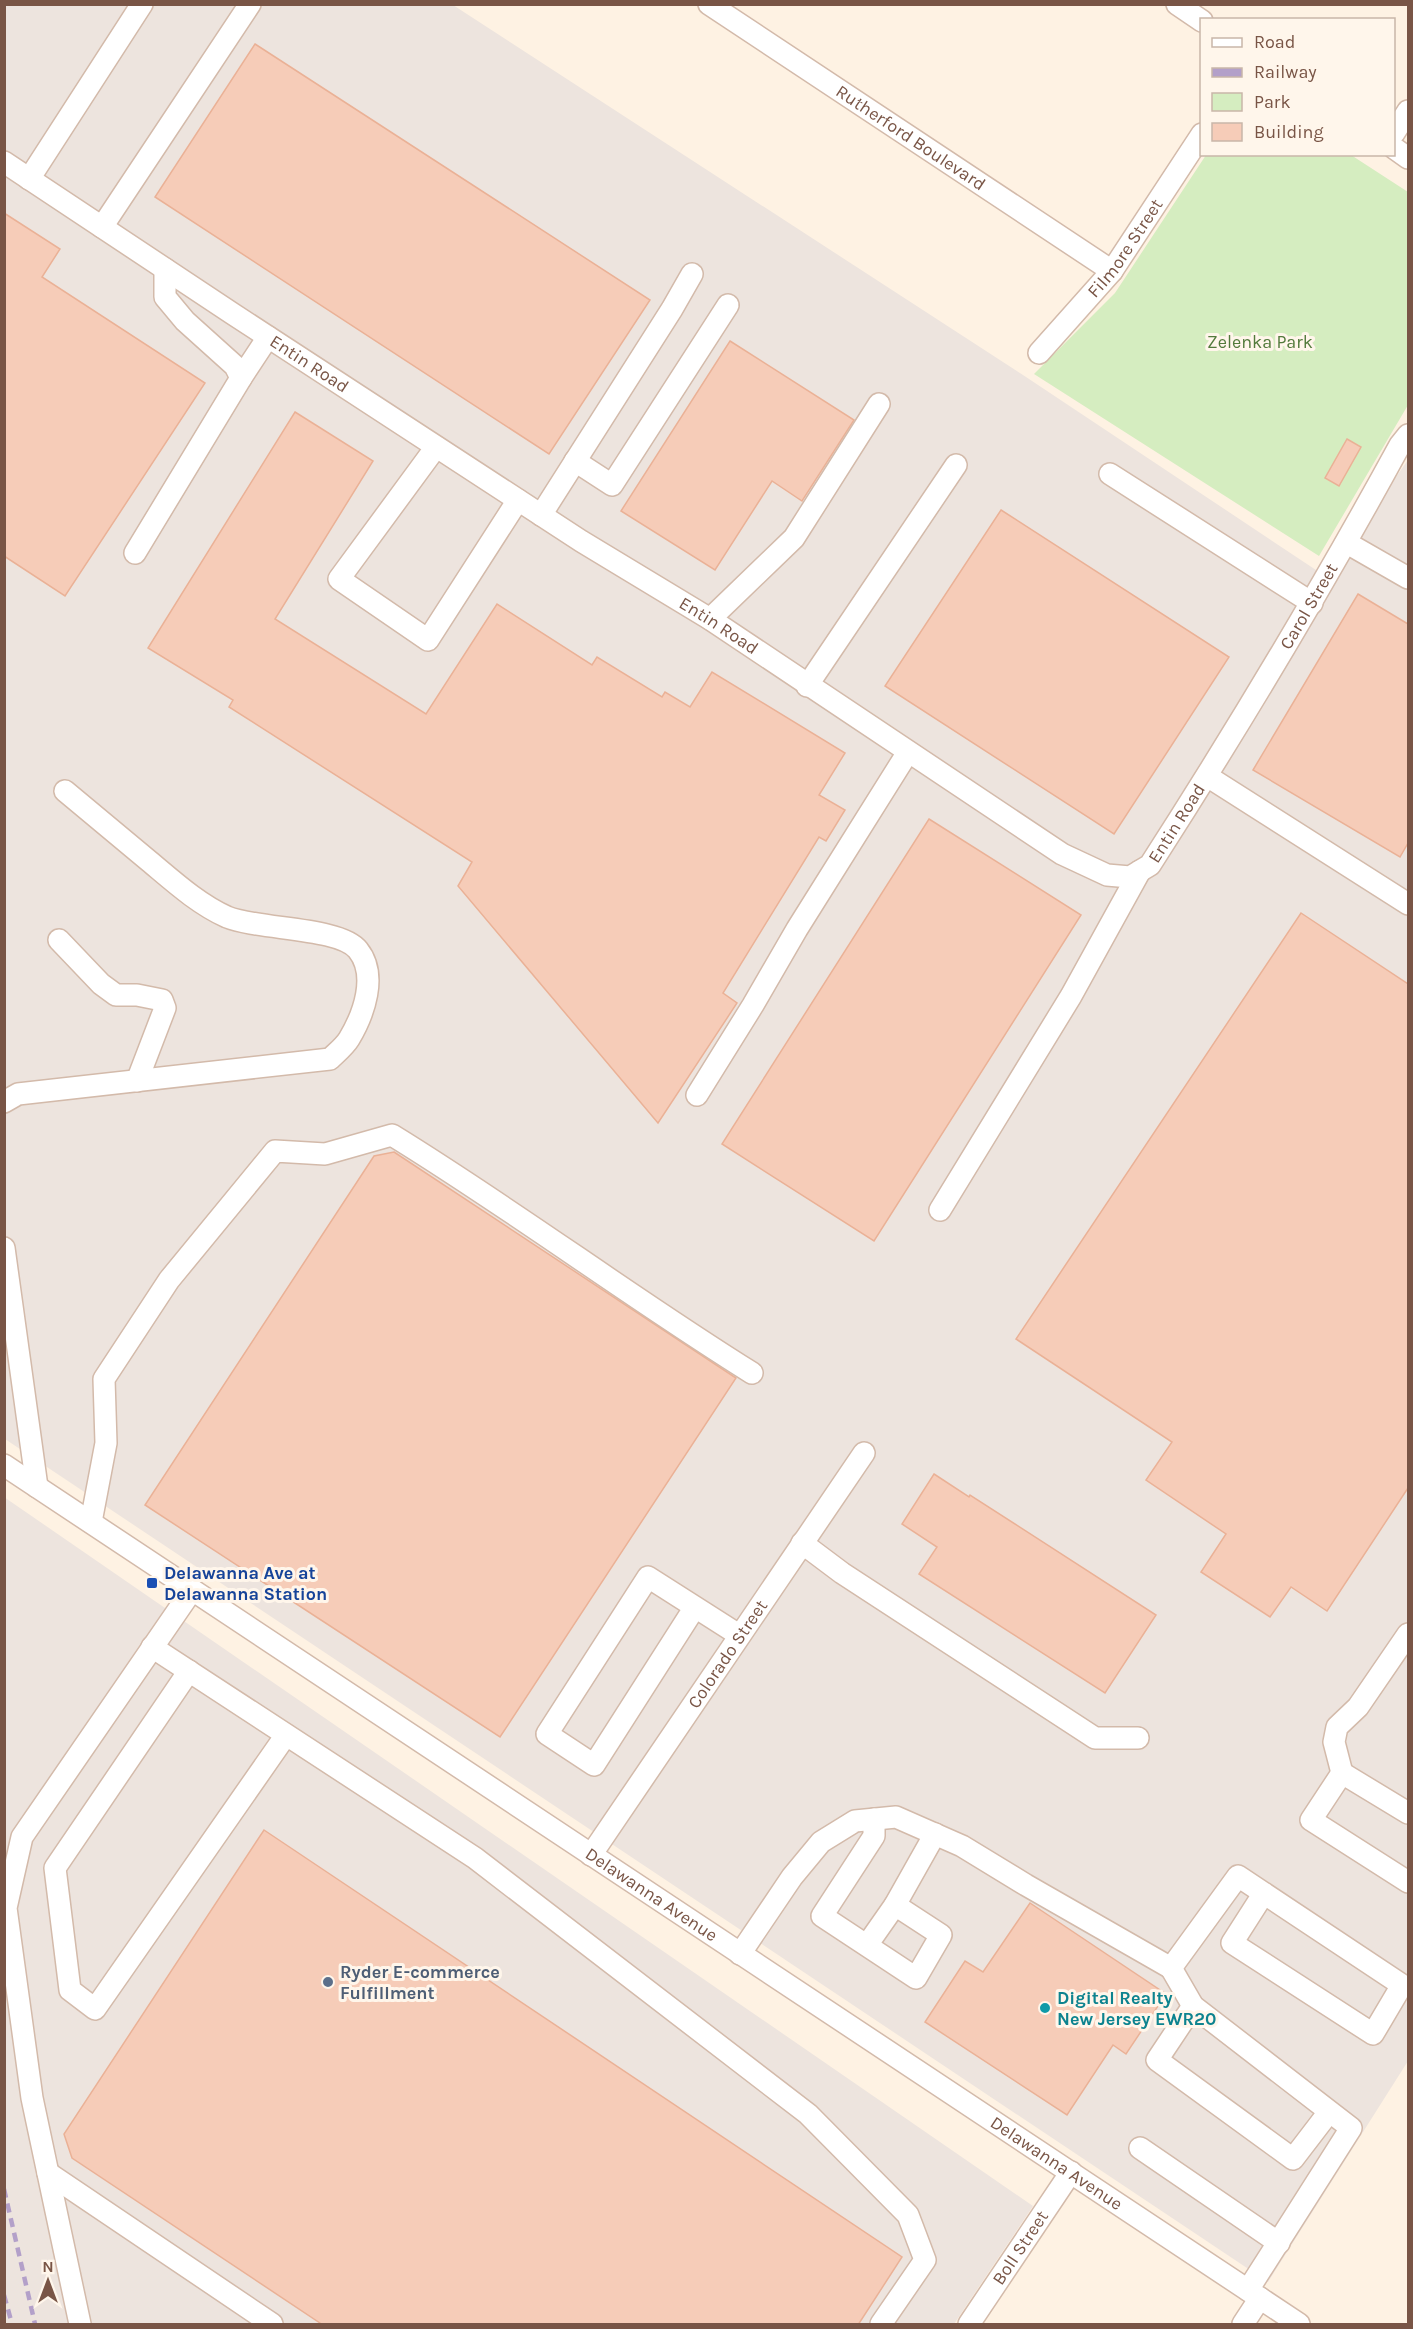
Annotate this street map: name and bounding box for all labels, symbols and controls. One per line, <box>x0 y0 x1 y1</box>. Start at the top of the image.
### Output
legend <box>1200 18 1395 156</box>
text: Road <box>1254 31 1295 53</box>
text: Railway <box>1254 61 1317 83</box>
street label: Rutherford Boulevard <box>832 80 990 195</box>
text: Park <box>1254 91 1291 113</box>
text: Building <box>1254 121 1324 143</box>
street label: Filmore Street <box>1083 194 1168 302</box>
street label: Entin Road <box>266 330 353 398</box>
park label: Zelenka Park <box>1207 331 1313 353</box>
street label: Carol Street <box>1275 559 1343 653</box>
street label: Entin Road <box>675 592 763 659</box>
street label: Entin Road <box>1143 779 1210 867</box>
place label: Delawanna Ave at Delawanna Station <box>164 1562 327 1605</box>
marker: Delawanna Ave at Delawanna Station <box>145 1576 159 1590</box>
street label: Colorado Street <box>683 1595 772 1712</box>
street label: Delawanna Avenue <box>581 1843 722 1946</box>
place label: Ryder E-commerce Fulfillment <box>340 1961 500 2004</box>
marker: Ryder E-commerce Fulfillment <box>321 1975 335 1989</box>
place label: Digital Realty New Jersey EWR20 <box>1057 1987 1216 2030</box>
marker: Digital Realty New Jersey EWR20 <box>1038 2001 1052 2015</box>
street label: Delawanna Avenue <box>986 2111 1127 2215</box>
street label: Boll Street <box>987 2206 1053 2289</box>
north arrow <box>18 2251 78 2311</box>
text: N <box>42 2257 54 2276</box>

